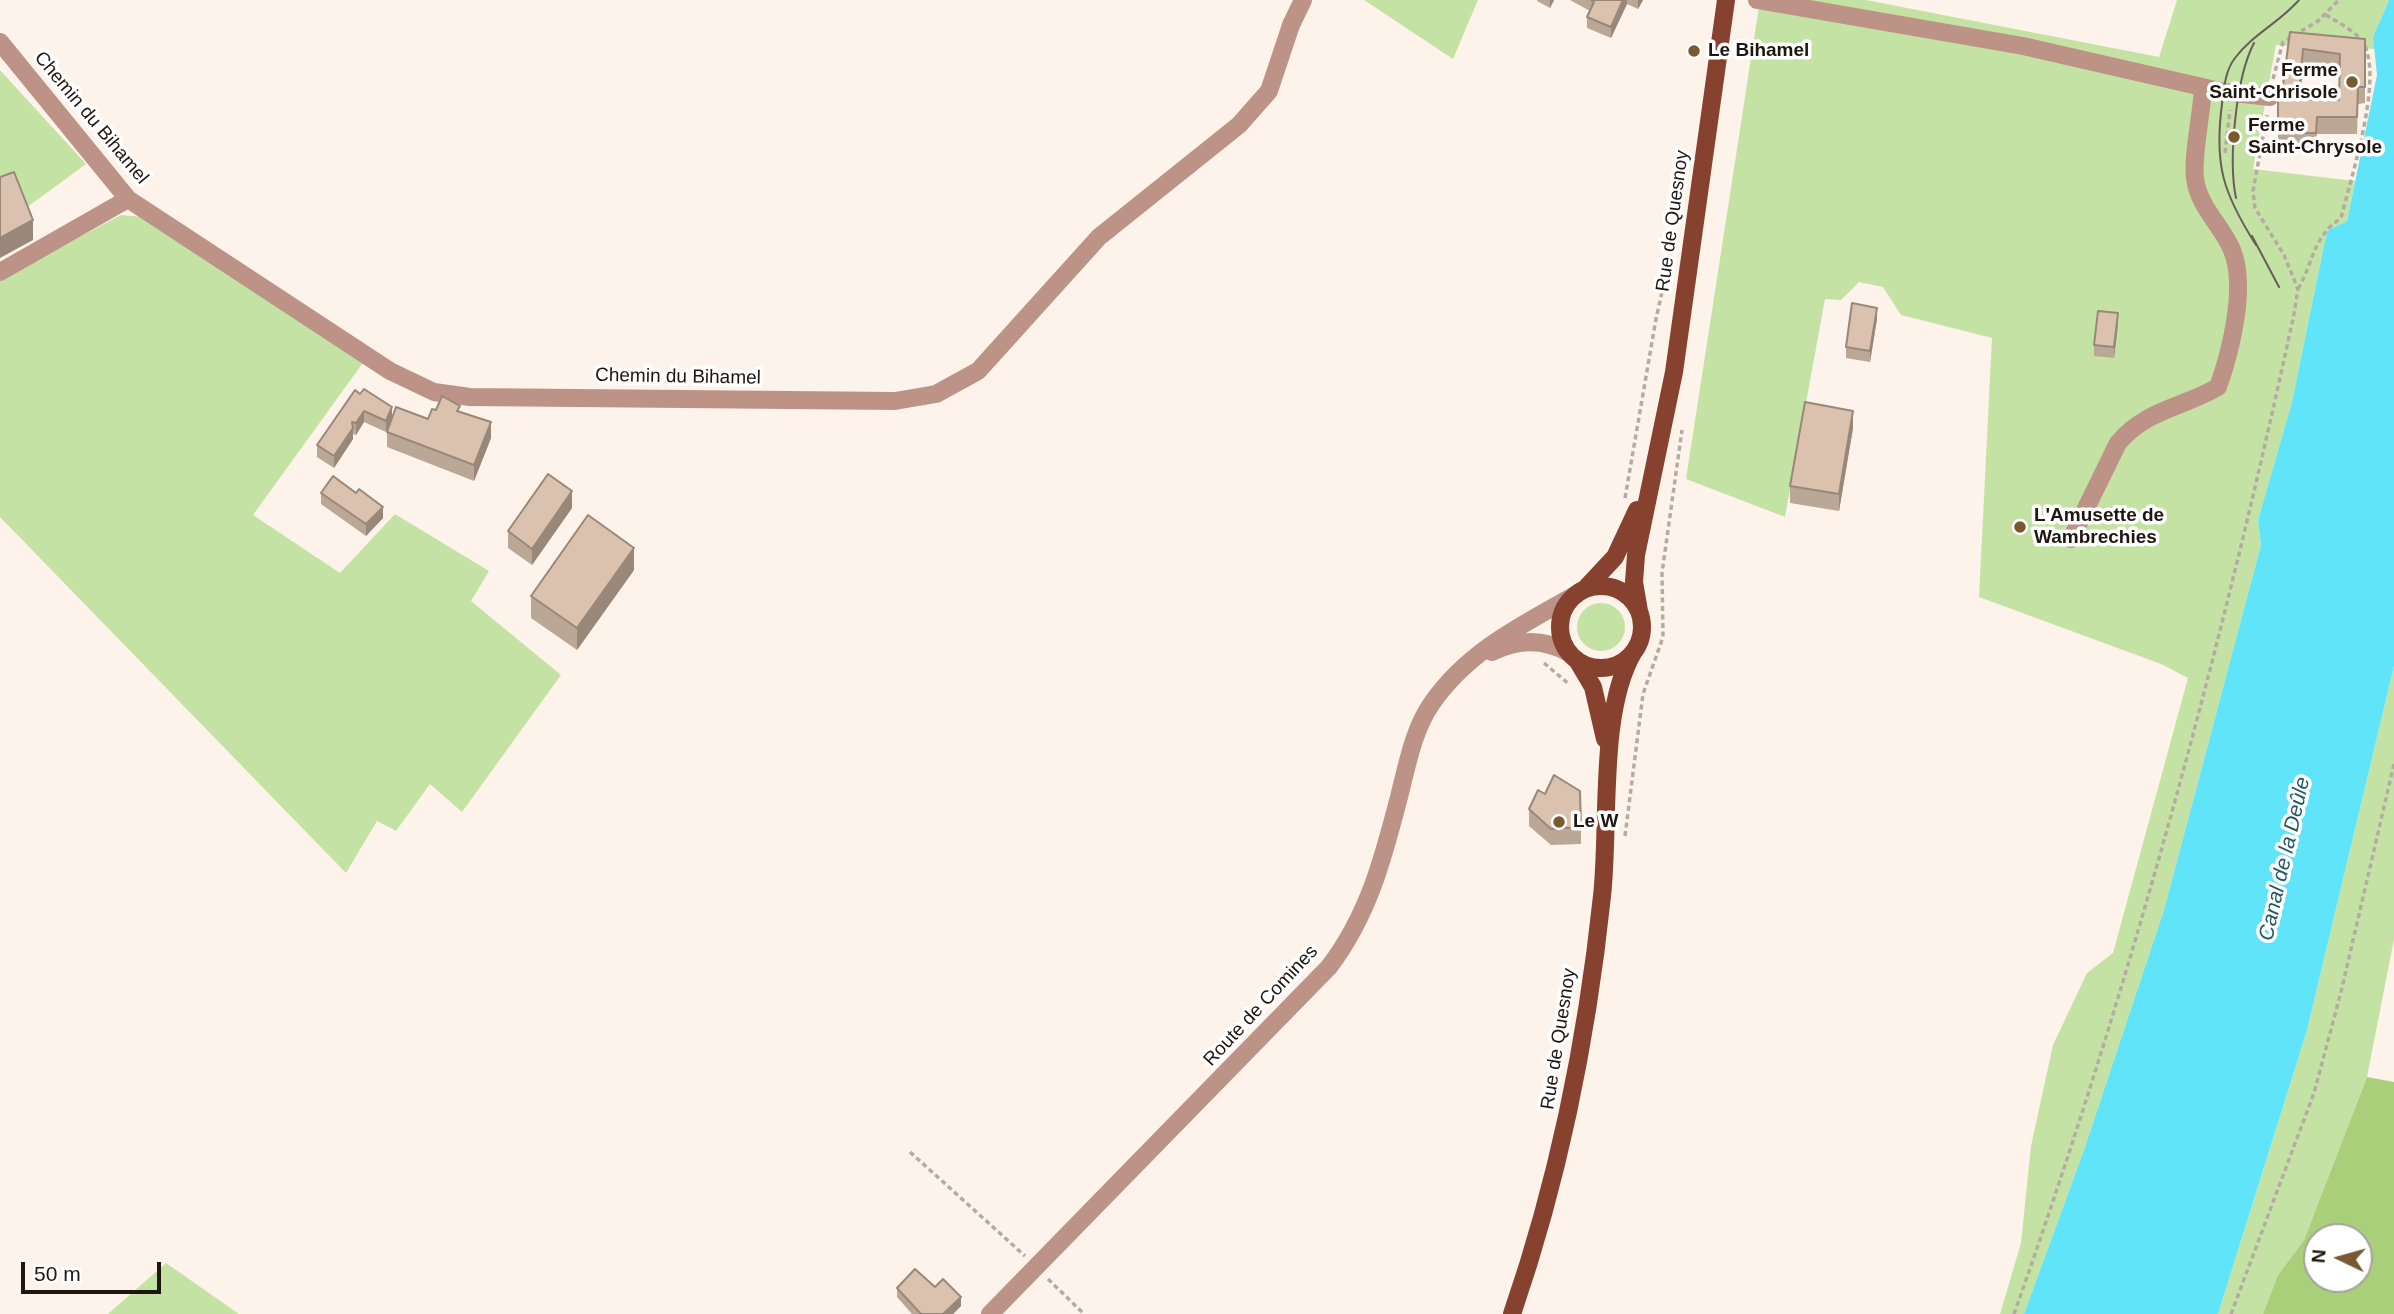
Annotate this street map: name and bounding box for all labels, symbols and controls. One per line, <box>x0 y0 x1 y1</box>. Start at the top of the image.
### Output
place label: Le Bihamel <box>1708 40 1809 62</box>
marker: Le Bihamel <box>1686 43 1702 59</box>
street label: Chemin du Bihamel <box>29 47 153 189</box>
place label: Ferme Saint-Chrisole <box>2209 60 2338 104</box>
marker: Ferme Saint-Chrisole <box>2344 74 2360 90</box>
place label: Ferme Saint-Chrysole <box>2248 115 2382 159</box>
marker: Ferme Saint-Chrysole <box>2226 129 2242 145</box>
street label: Rue de Quesnoy <box>1652 149 1694 293</box>
street label: Chemin du Bihamel <box>595 364 761 390</box>
place label: L'Amusette de Wambrechies <box>2034 505 2164 549</box>
marker: L'Amusette de Wambrechies <box>2012 519 2028 535</box>
water label: Canal de la Deûle <box>2254 775 2316 943</box>
place label: Le W <box>1573 811 1618 833</box>
marker: Le W <box>1551 814 1567 830</box>
street label: Route de Comines <box>1199 941 1323 1071</box>
street label: Rue de Quesnoy <box>1537 967 1581 1111</box>
north arrow <box>2303 1223 2373 1293</box>
scale bar <box>24 1248 164 1292</box>
text: N <box>2308 1249 2330 1264</box>
text: 50 m <box>34 1262 81 1285</box>

